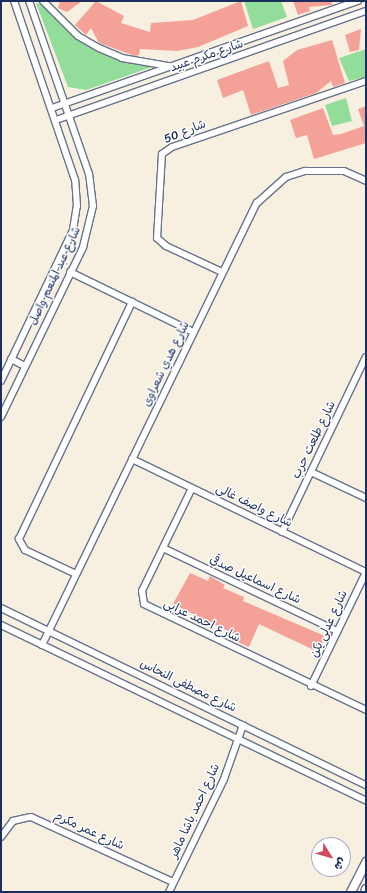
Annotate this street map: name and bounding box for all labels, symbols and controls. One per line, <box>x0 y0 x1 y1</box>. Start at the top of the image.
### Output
street label: شارع مكرم عبيد <box>169 37 245 75</box>
street label: شارع 50 <box>162 117 208 147</box>
street label: شارع عبد المنعم واصل <box>26 224 84 328</box>
street label: شارع هدي شعراوى <box>139 319 193 409</box>
street label: شارع طلعت حرب <box>289 399 339 481</box>
street label: شارع واصف غالى <box>213 481 295 531</box>
street label: شارع اسماعيل صدقي <box>207 552 303 608</box>
street label: شارع عدلى يكن <box>307 588 351 660</box>
street label: شارع احمد عرابى <box>161 596 243 646</box>
street label: شارع مصطفى النحاس <box>137 656 239 716</box>
street label: شارع احمد باشا ماهر <box>167 761 223 861</box>
street label: شارع عمر مكرم <box>52 809 126 853</box>
north arrow <box>311 837 351 877</box>
text: ش <box>329 853 351 874</box>

